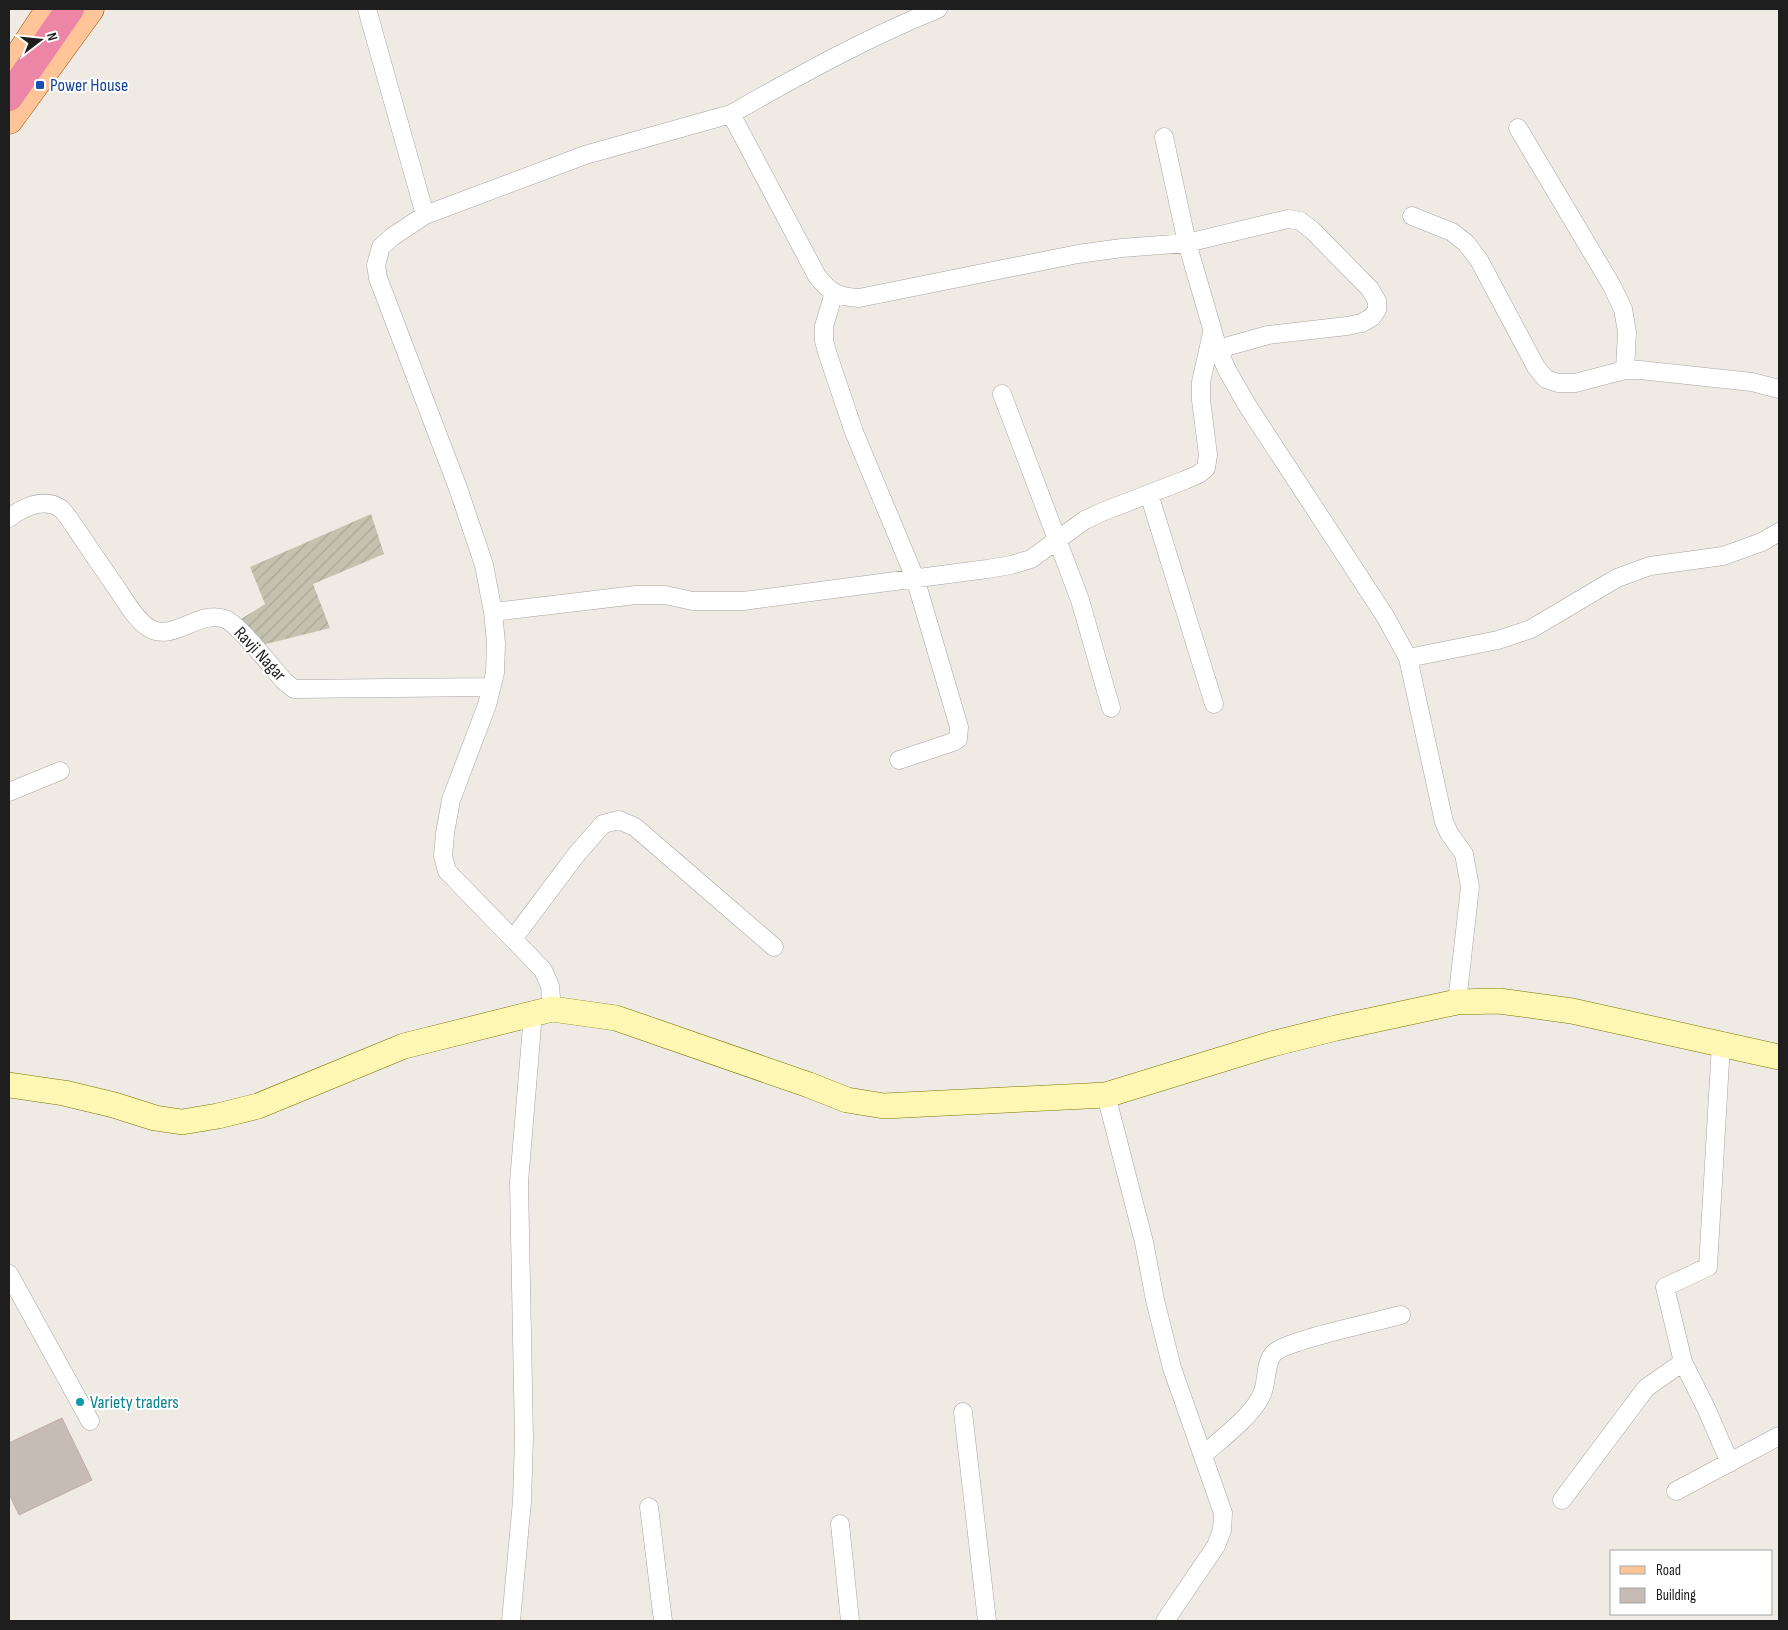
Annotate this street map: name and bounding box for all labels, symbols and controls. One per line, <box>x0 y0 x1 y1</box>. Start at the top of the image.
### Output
north arrow <box>15 15 65 65</box>
text: N <box>43 31 61 42</box>
place label: Power House <box>50 75 128 96</box>
marker: Power House <box>34 79 46 91</box>
street label: Ravji Nagar <box>230 623 290 685</box>
place label: Variety traders <box>90 1392 179 1413</box>
marker: Variety traders <box>74 1396 86 1408</box>
legend <box>1610 1550 1773 1615</box>
text: Road <box>1656 1561 1681 1580</box>
text: Building <box>1656 1586 1696 1605</box>

